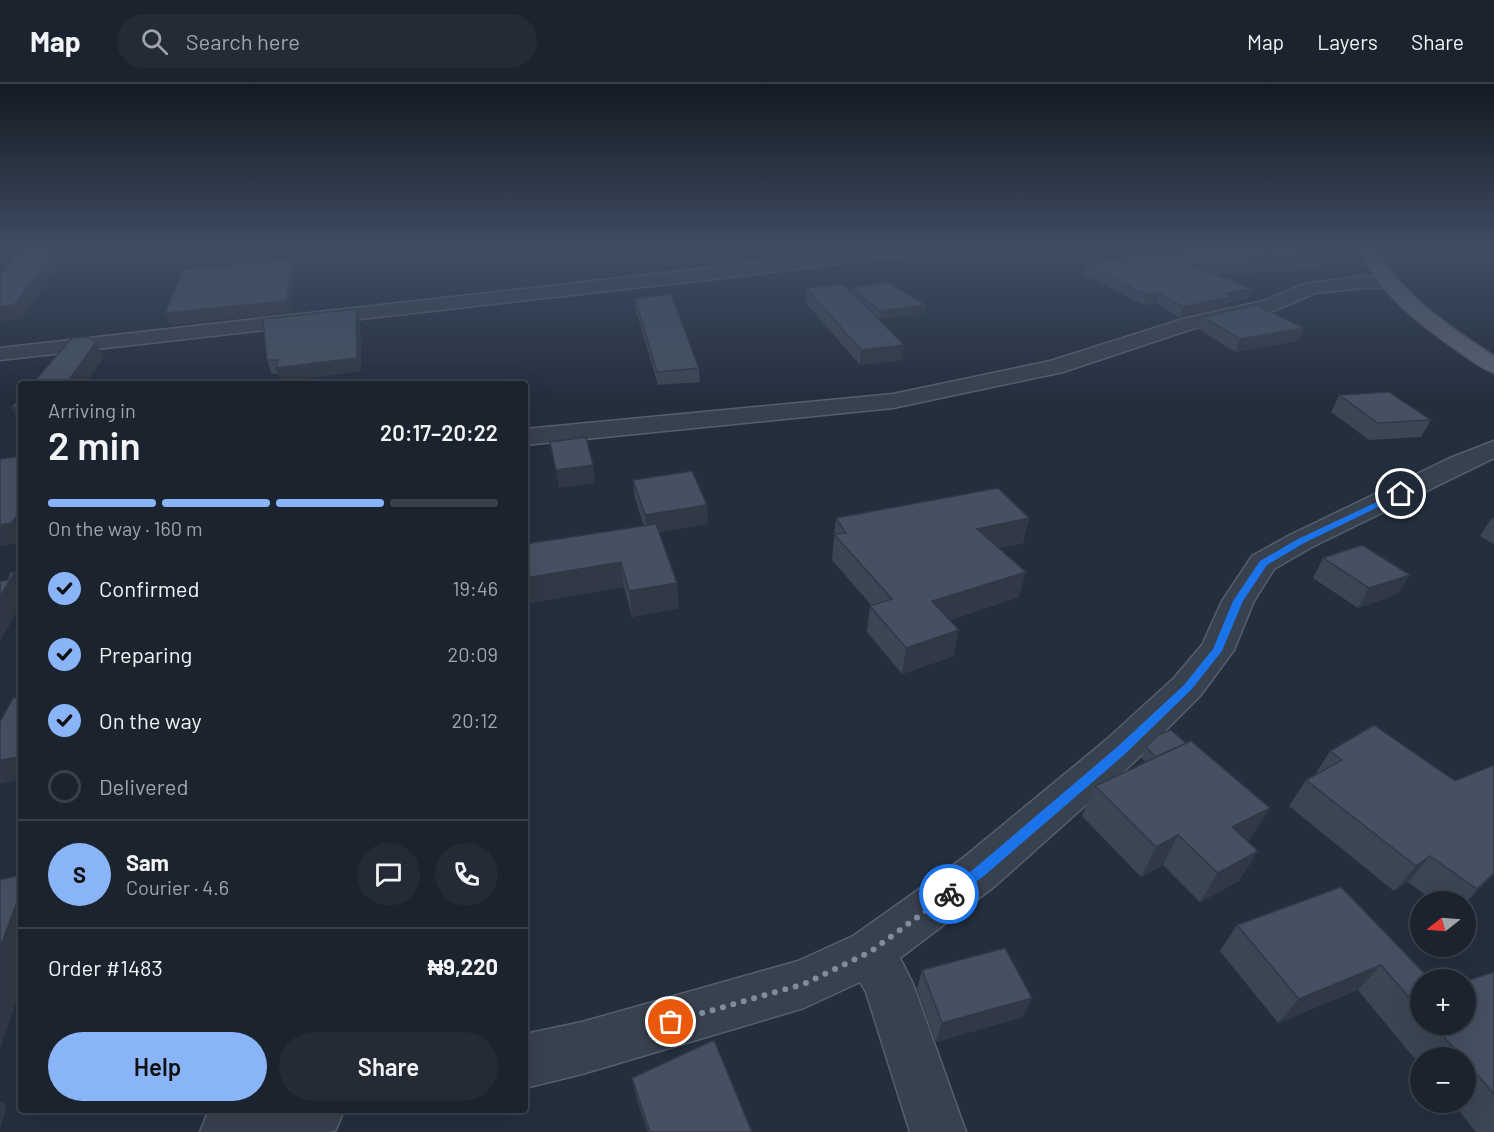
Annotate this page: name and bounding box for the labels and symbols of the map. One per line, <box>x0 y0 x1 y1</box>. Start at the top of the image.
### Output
pin <box>1375 468 1426 519</box>
courier <box>919 864 979 924</box>
north arrow <box>1410 891 1476 957</box>
pin <box>645 996 696 1047</box>

